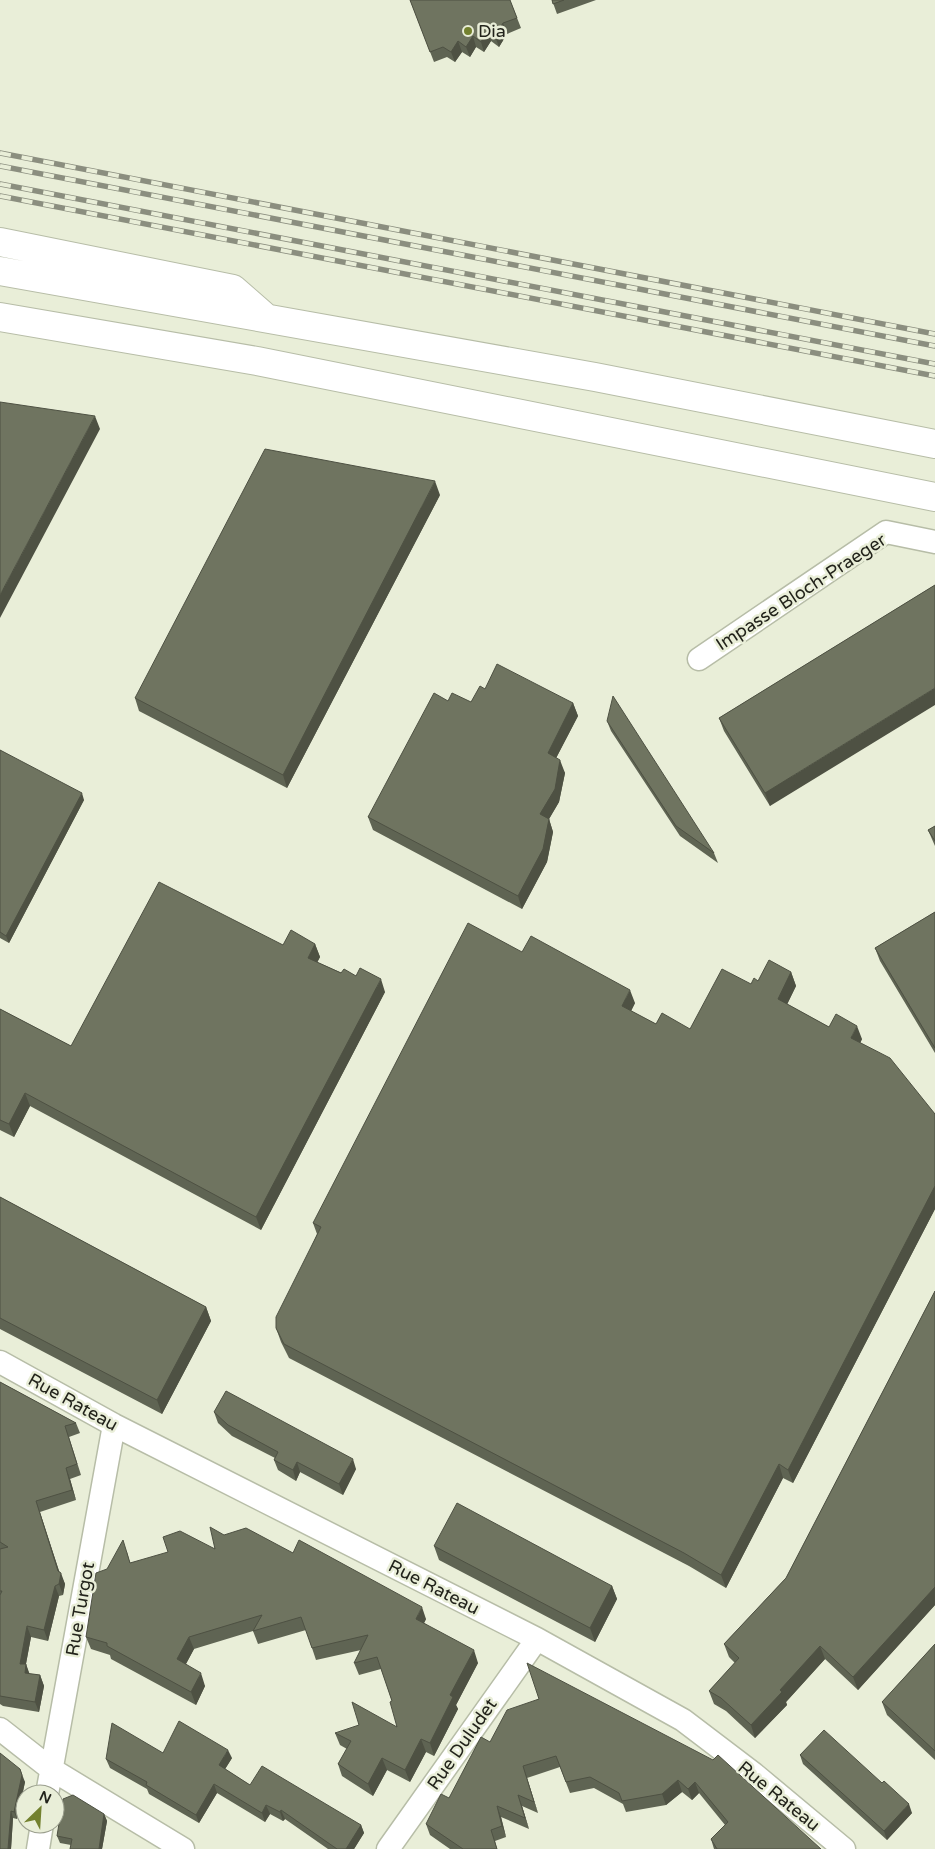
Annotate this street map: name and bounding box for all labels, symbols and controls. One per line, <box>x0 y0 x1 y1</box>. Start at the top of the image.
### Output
place label: Dia <box>478 20 506 42</box>
marker: Dia <box>462 25 474 37</box>
street label: Impasse Bloch-Praeger <box>712 529 890 655</box>
street label: Rue Rateau <box>24 1368 122 1436</box>
street label: Rue Rateau <box>385 1555 483 1619</box>
street label: Rue Turgot <box>61 1560 99 1658</box>
street label: Rue Duludet <box>422 1694 502 1794</box>
street label: Rue Rateau <box>733 1756 825 1836</box>
north arrow <box>15 1784 65 1834</box>
text: N <box>37 1788 54 1808</box>

